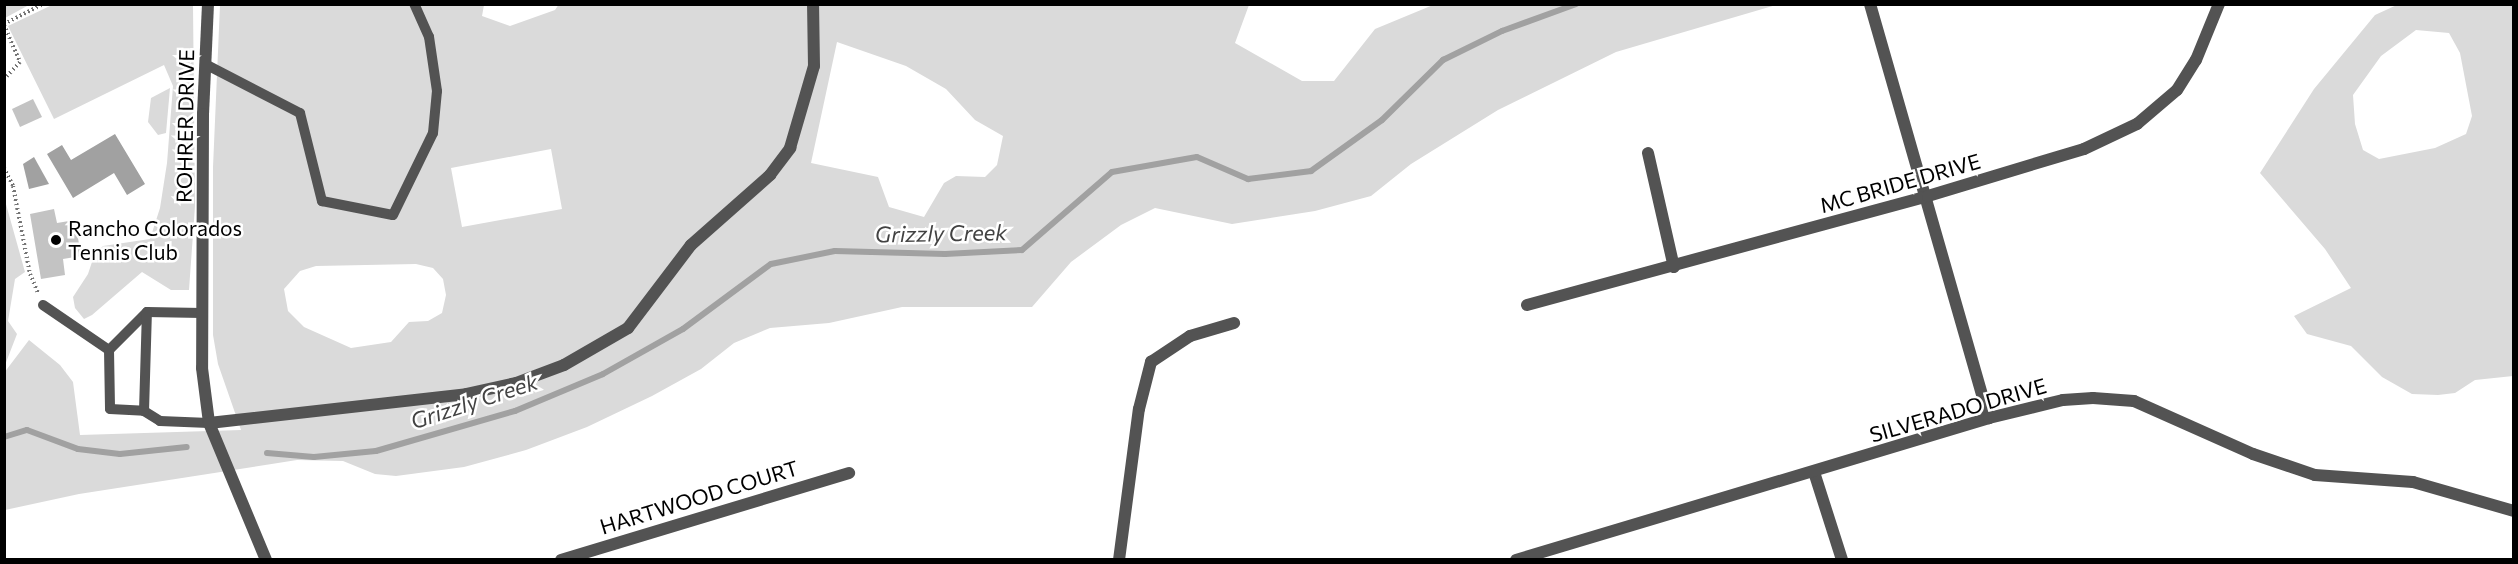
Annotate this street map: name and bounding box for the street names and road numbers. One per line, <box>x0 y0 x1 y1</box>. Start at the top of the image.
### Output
street label: ROHRER DRIVE <box>171 49 199 203</box>
street label: MC BRIDE DRIVE <box>1817 148 1983 218</box>
street label: SILVERADO DRIVE <box>1867 373 2049 447</box>
street label: HARTWOOD COURT <box>597 455 801 539</box>

